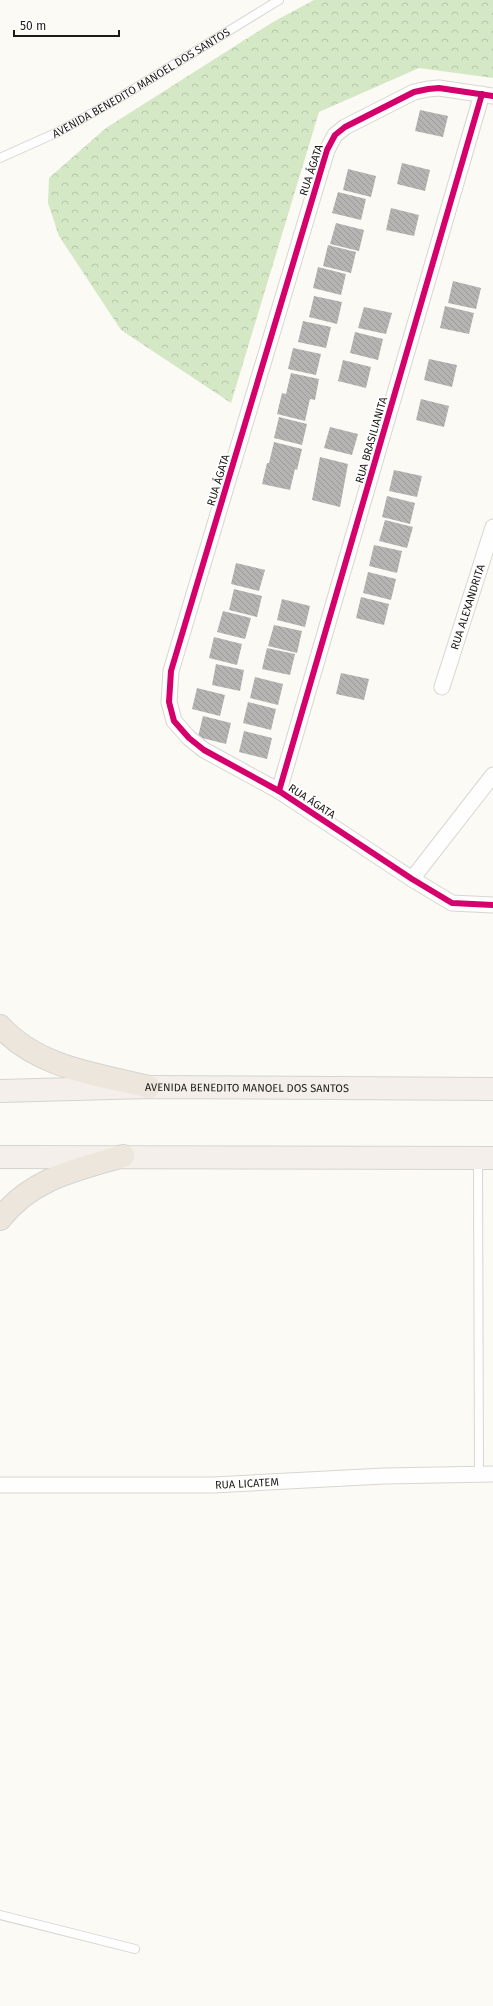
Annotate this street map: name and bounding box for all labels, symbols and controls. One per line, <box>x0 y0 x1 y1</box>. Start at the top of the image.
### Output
scale bar <box>14 12 119 38</box>
text: 50 m <box>20 19 46 33</box>
street label: AVENIDA BENEDITO MANOEL DOS SANTOS <box>50 26 232 141</box>
street label: RUA ÁGATA <box>296 142 326 198</box>
street label: RUA BRASILIANITA <box>353 395 390 485</box>
street label: RUA ÁGATA <box>204 452 233 508</box>
street label: RUA ALEXANDRITA <box>448 562 488 651</box>
street label: RUA ÁGATA <box>286 781 339 822</box>
street label: AVENIDA BENEDITO MANOEL DOS SANTOS <box>145 1081 349 1095</box>
street label: RUA LICATEM <box>215 1476 279 1492</box>

